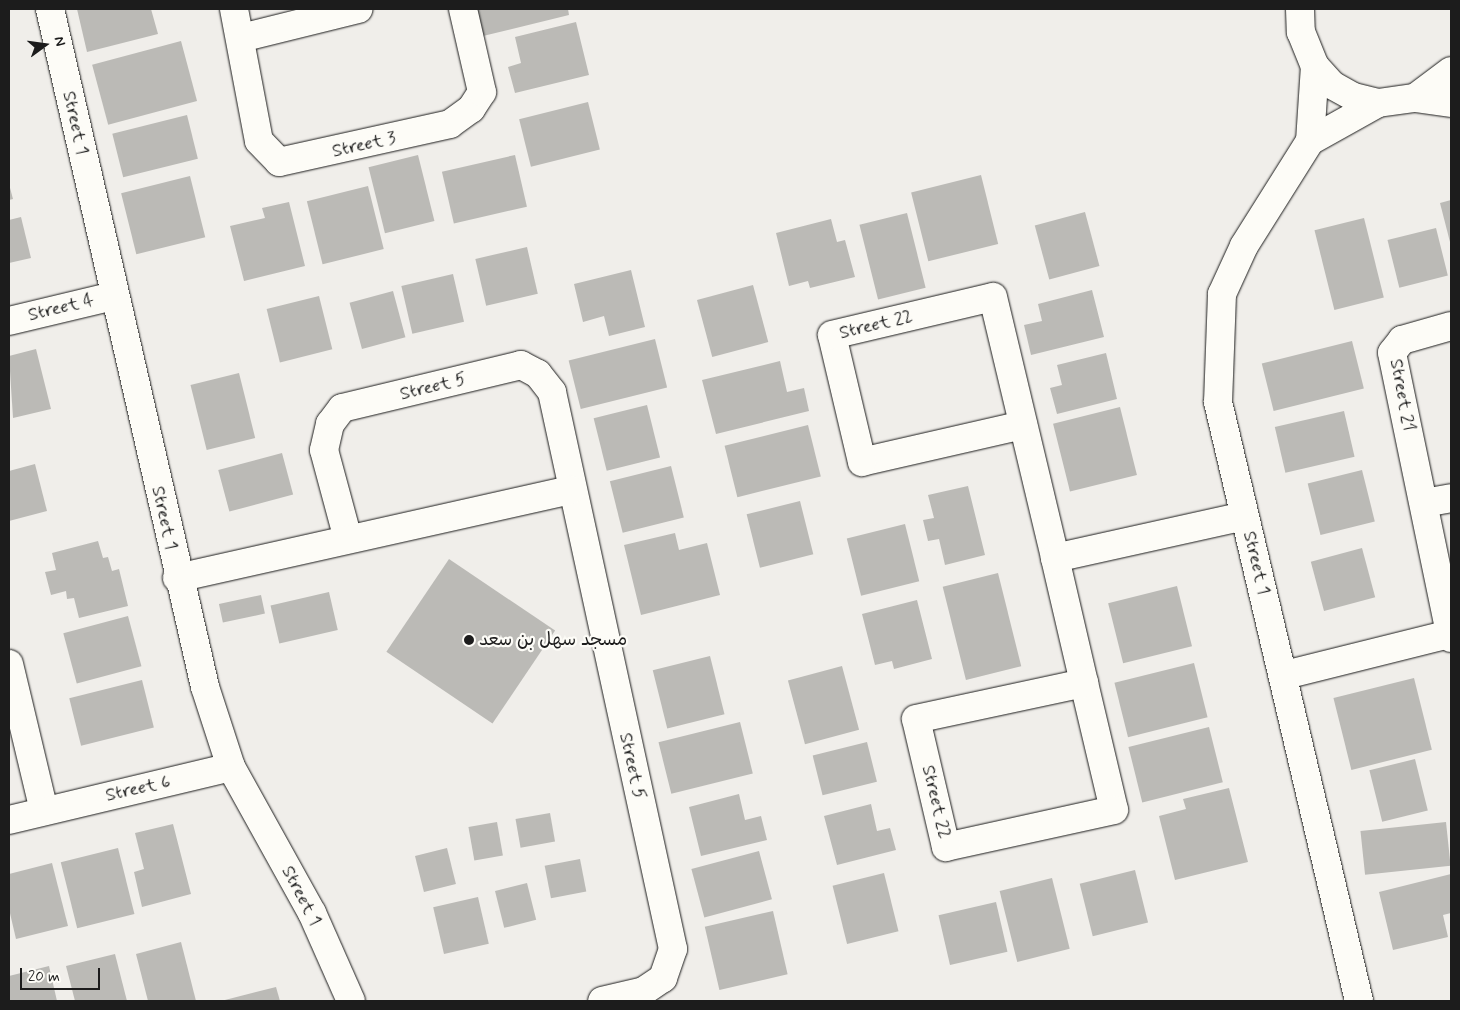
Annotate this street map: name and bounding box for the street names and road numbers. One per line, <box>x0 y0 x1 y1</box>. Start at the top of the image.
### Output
street label: Street 1 <box>57 89 93 157</box>
street label: Street 3 <box>330 127 398 163</box>
street label: Street 4 <box>26 289 96 327</box>
street label: Street 22 <box>837 305 915 345</box>
street label: Street 21 <box>1384 357 1420 433</box>
street label: Street 5 <box>398 368 468 406</box>
street label: Street 1 <box>146 484 182 552</box>
street label: Street 1 <box>1238 529 1274 597</box>
street label: Street 5 <box>614 731 650 801</box>
street label: Street 22 <box>916 763 956 841</box>
street label: Street 6 <box>104 771 172 807</box>
street label: Street 1 <box>276 862 326 930</box>

